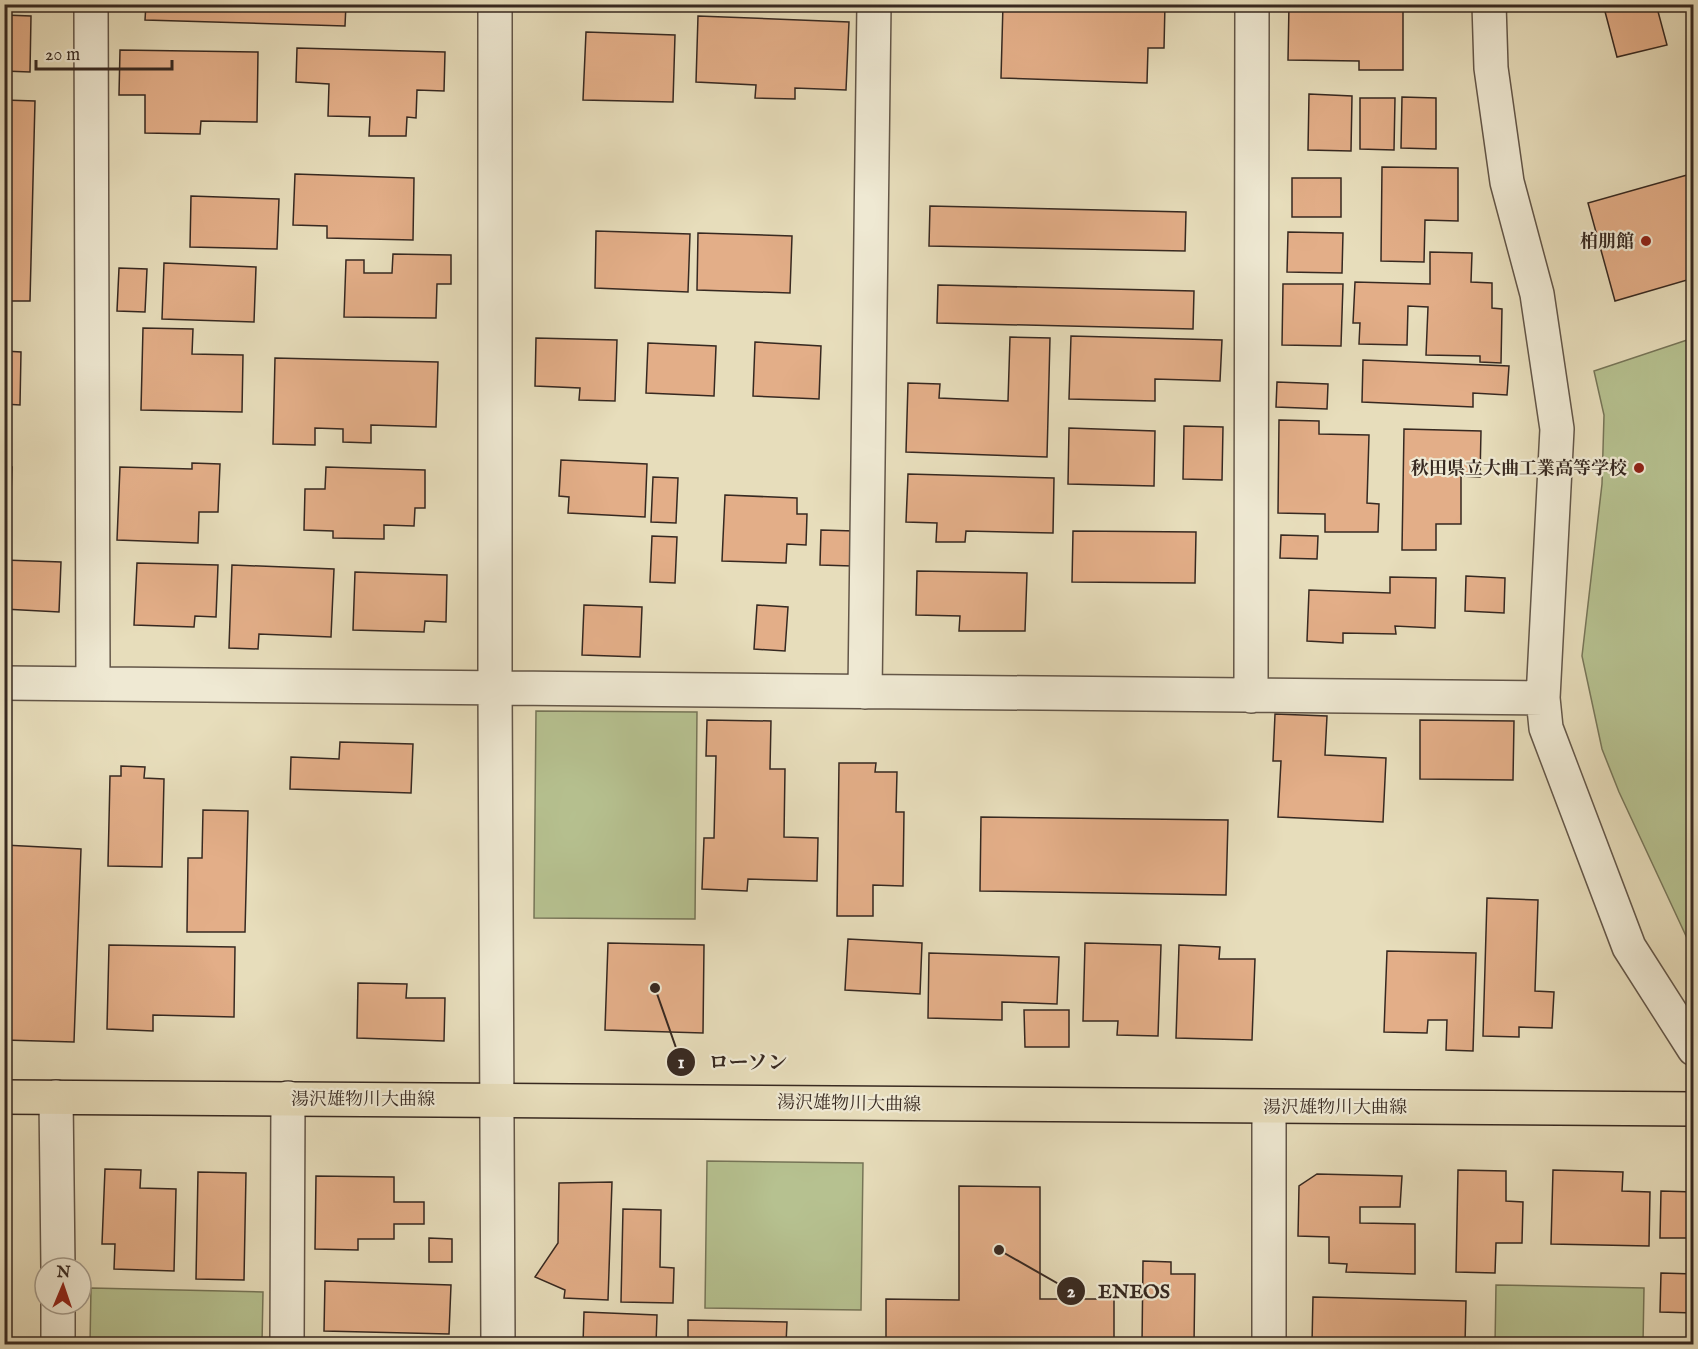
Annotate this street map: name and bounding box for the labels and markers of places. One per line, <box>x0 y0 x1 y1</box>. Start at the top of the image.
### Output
place label: 柏朋館 <box>1580 231 1634 254</box>
marker: 柏朋館 <box>1639 234 1653 248</box>
place label: 秋田県立大曲工業高等学校 <box>1411 458 1627 481</box>
marker: 秋田県立大曲工業高等学校 <box>1632 461 1646 475</box>
callout: ローソン <box>666 1043 800 1081</box>
callout: ENEOS <box>1056 1272 1182 1310</box>

